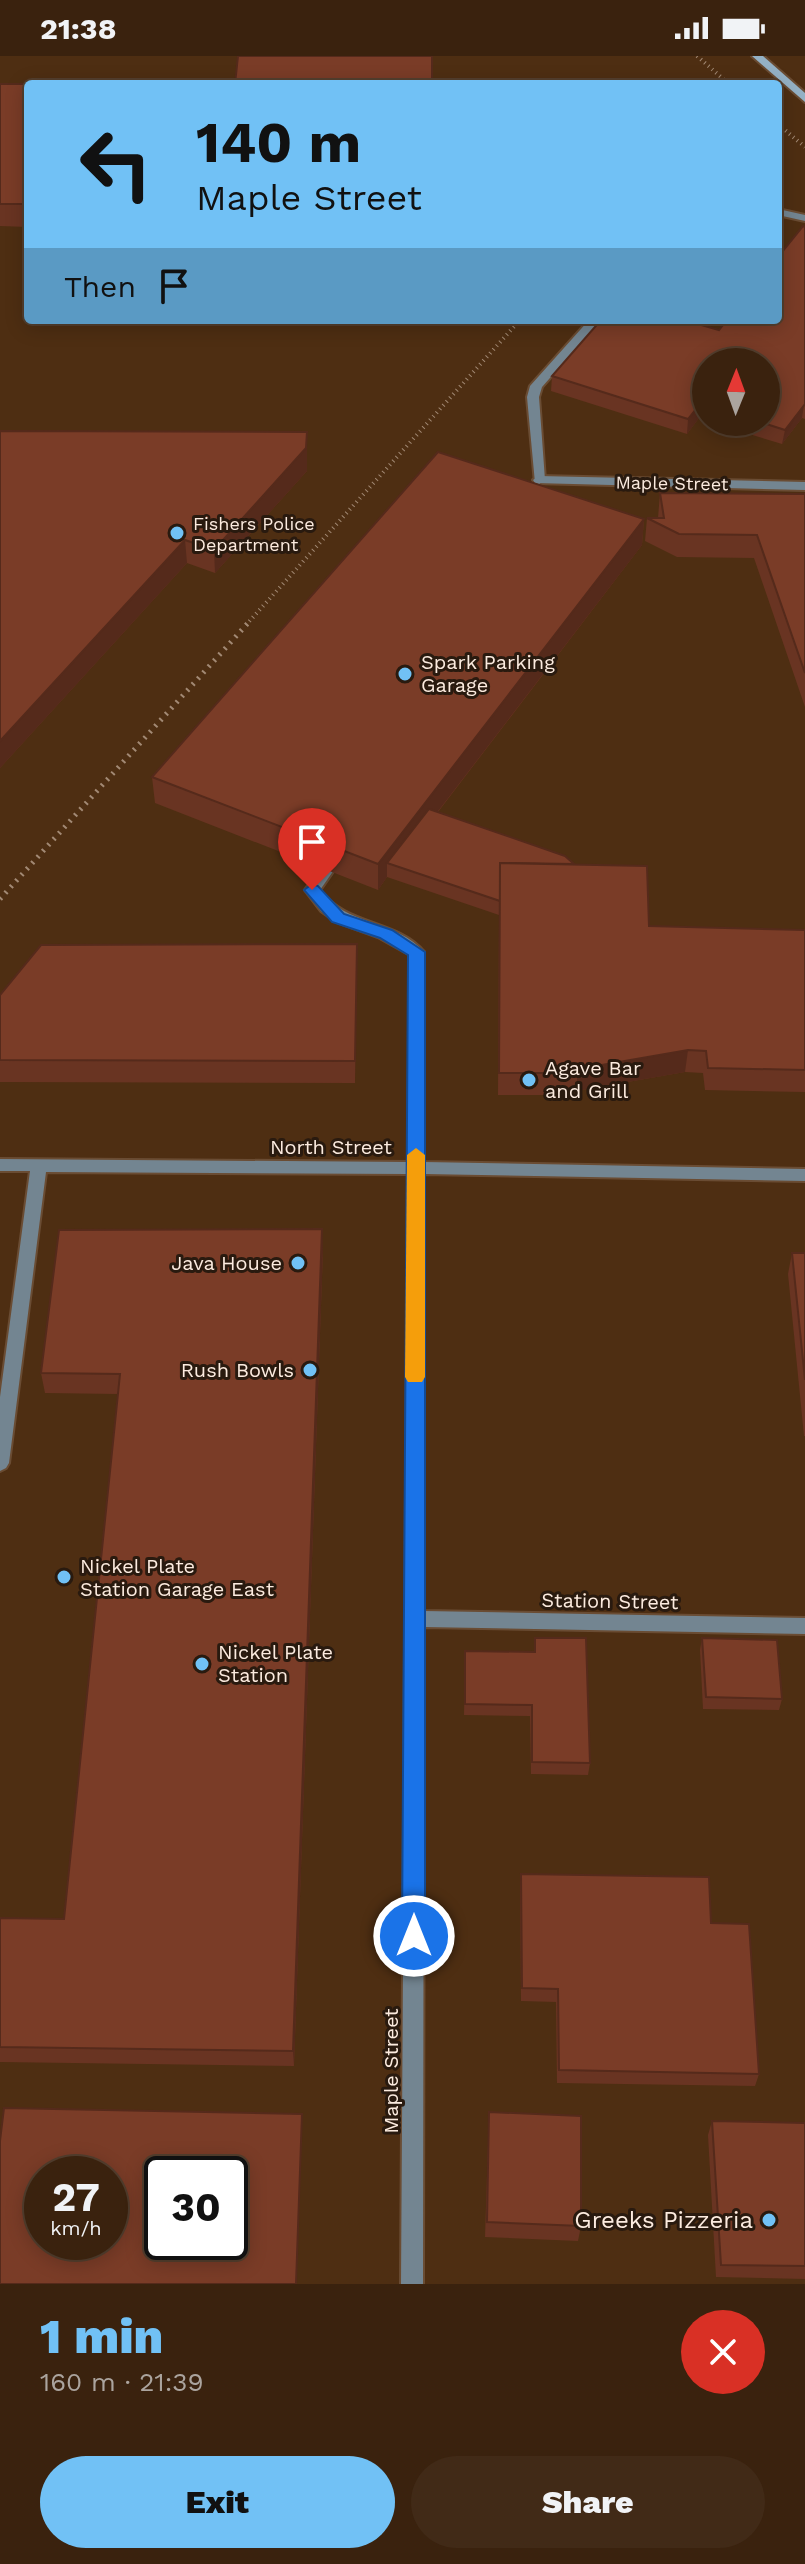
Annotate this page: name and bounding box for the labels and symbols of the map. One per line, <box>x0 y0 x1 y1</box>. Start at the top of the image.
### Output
north arrow <box>692 348 780 436</box>
street label: Maple Street <box>615 472 729 494</box>
place label: Fishers Police Department <box>193 513 315 555</box>
marker: Fishers Police Department <box>168 524 186 542</box>
place label: Spark Parking Garage <box>421 650 555 697</box>
marker: Spark Parking Garage <box>396 665 414 683</box>
pin <box>278 808 346 890</box>
place label: Agave Bar and Grill <box>545 1056 641 1103</box>
marker: Agave Bar and Grill <box>520 1071 538 1089</box>
street label: North Street <box>270 1135 393 1159</box>
place label: Java House <box>171 1251 282 1275</box>
marker: Java House <box>289 1254 307 1272</box>
place label: Rush Bowls <box>181 1358 294 1382</box>
marker: Rush Bowls <box>301 1361 319 1379</box>
place label: Nickel Plate Station Garage East <box>80 1554 275 1601</box>
marker: Nickel Plate Station Garage East <box>55 1568 73 1586</box>
street label: Station Street <box>541 1588 679 1614</box>
place label: Nickel Plate Station <box>218 1640 333 1687</box>
marker: Nickel Plate Station <box>193 1655 211 1673</box>
position arrow <box>372 1894 456 1978</box>
street label: Maple Street <box>379 2008 403 2134</box>
speed limit sign: 30 <box>144 2156 248 2260</box>
place label: Greeks Pizzeria <box>574 2206 753 2234</box>
marker: Greeks Pizzeria <box>760 2211 778 2229</box>

